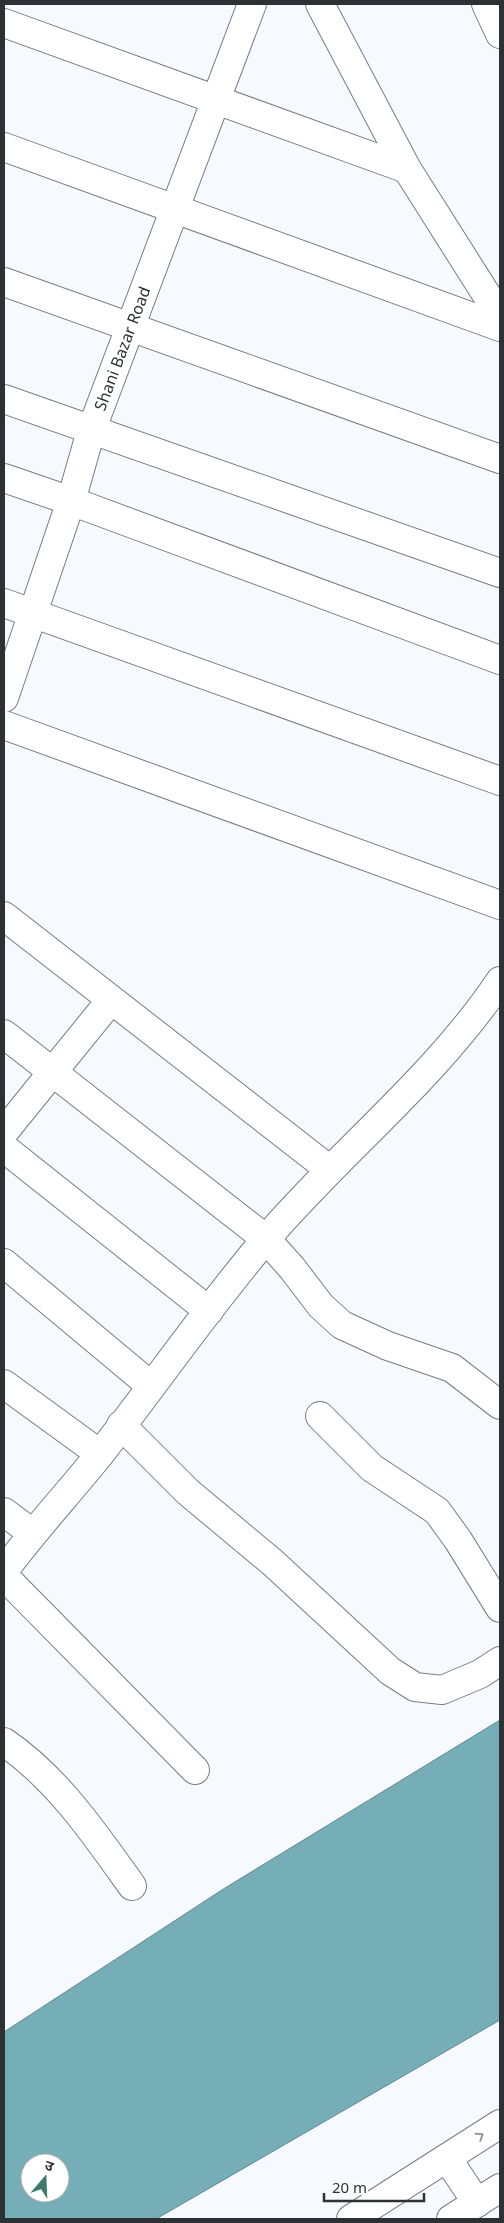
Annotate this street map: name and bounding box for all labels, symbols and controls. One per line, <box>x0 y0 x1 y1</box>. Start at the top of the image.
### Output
street label: Shani Bazar Road <box>89 283 155 414</box>
one-way arrow <box>475 2133 484 2143</box>
north arrow <box>20 2153 70 2203</box>
text: उ <box>42 2155 57 2176</box>
scale bar <box>324 2170 424 2202</box>
text: 20 m <box>332 2177 367 2197</box>

